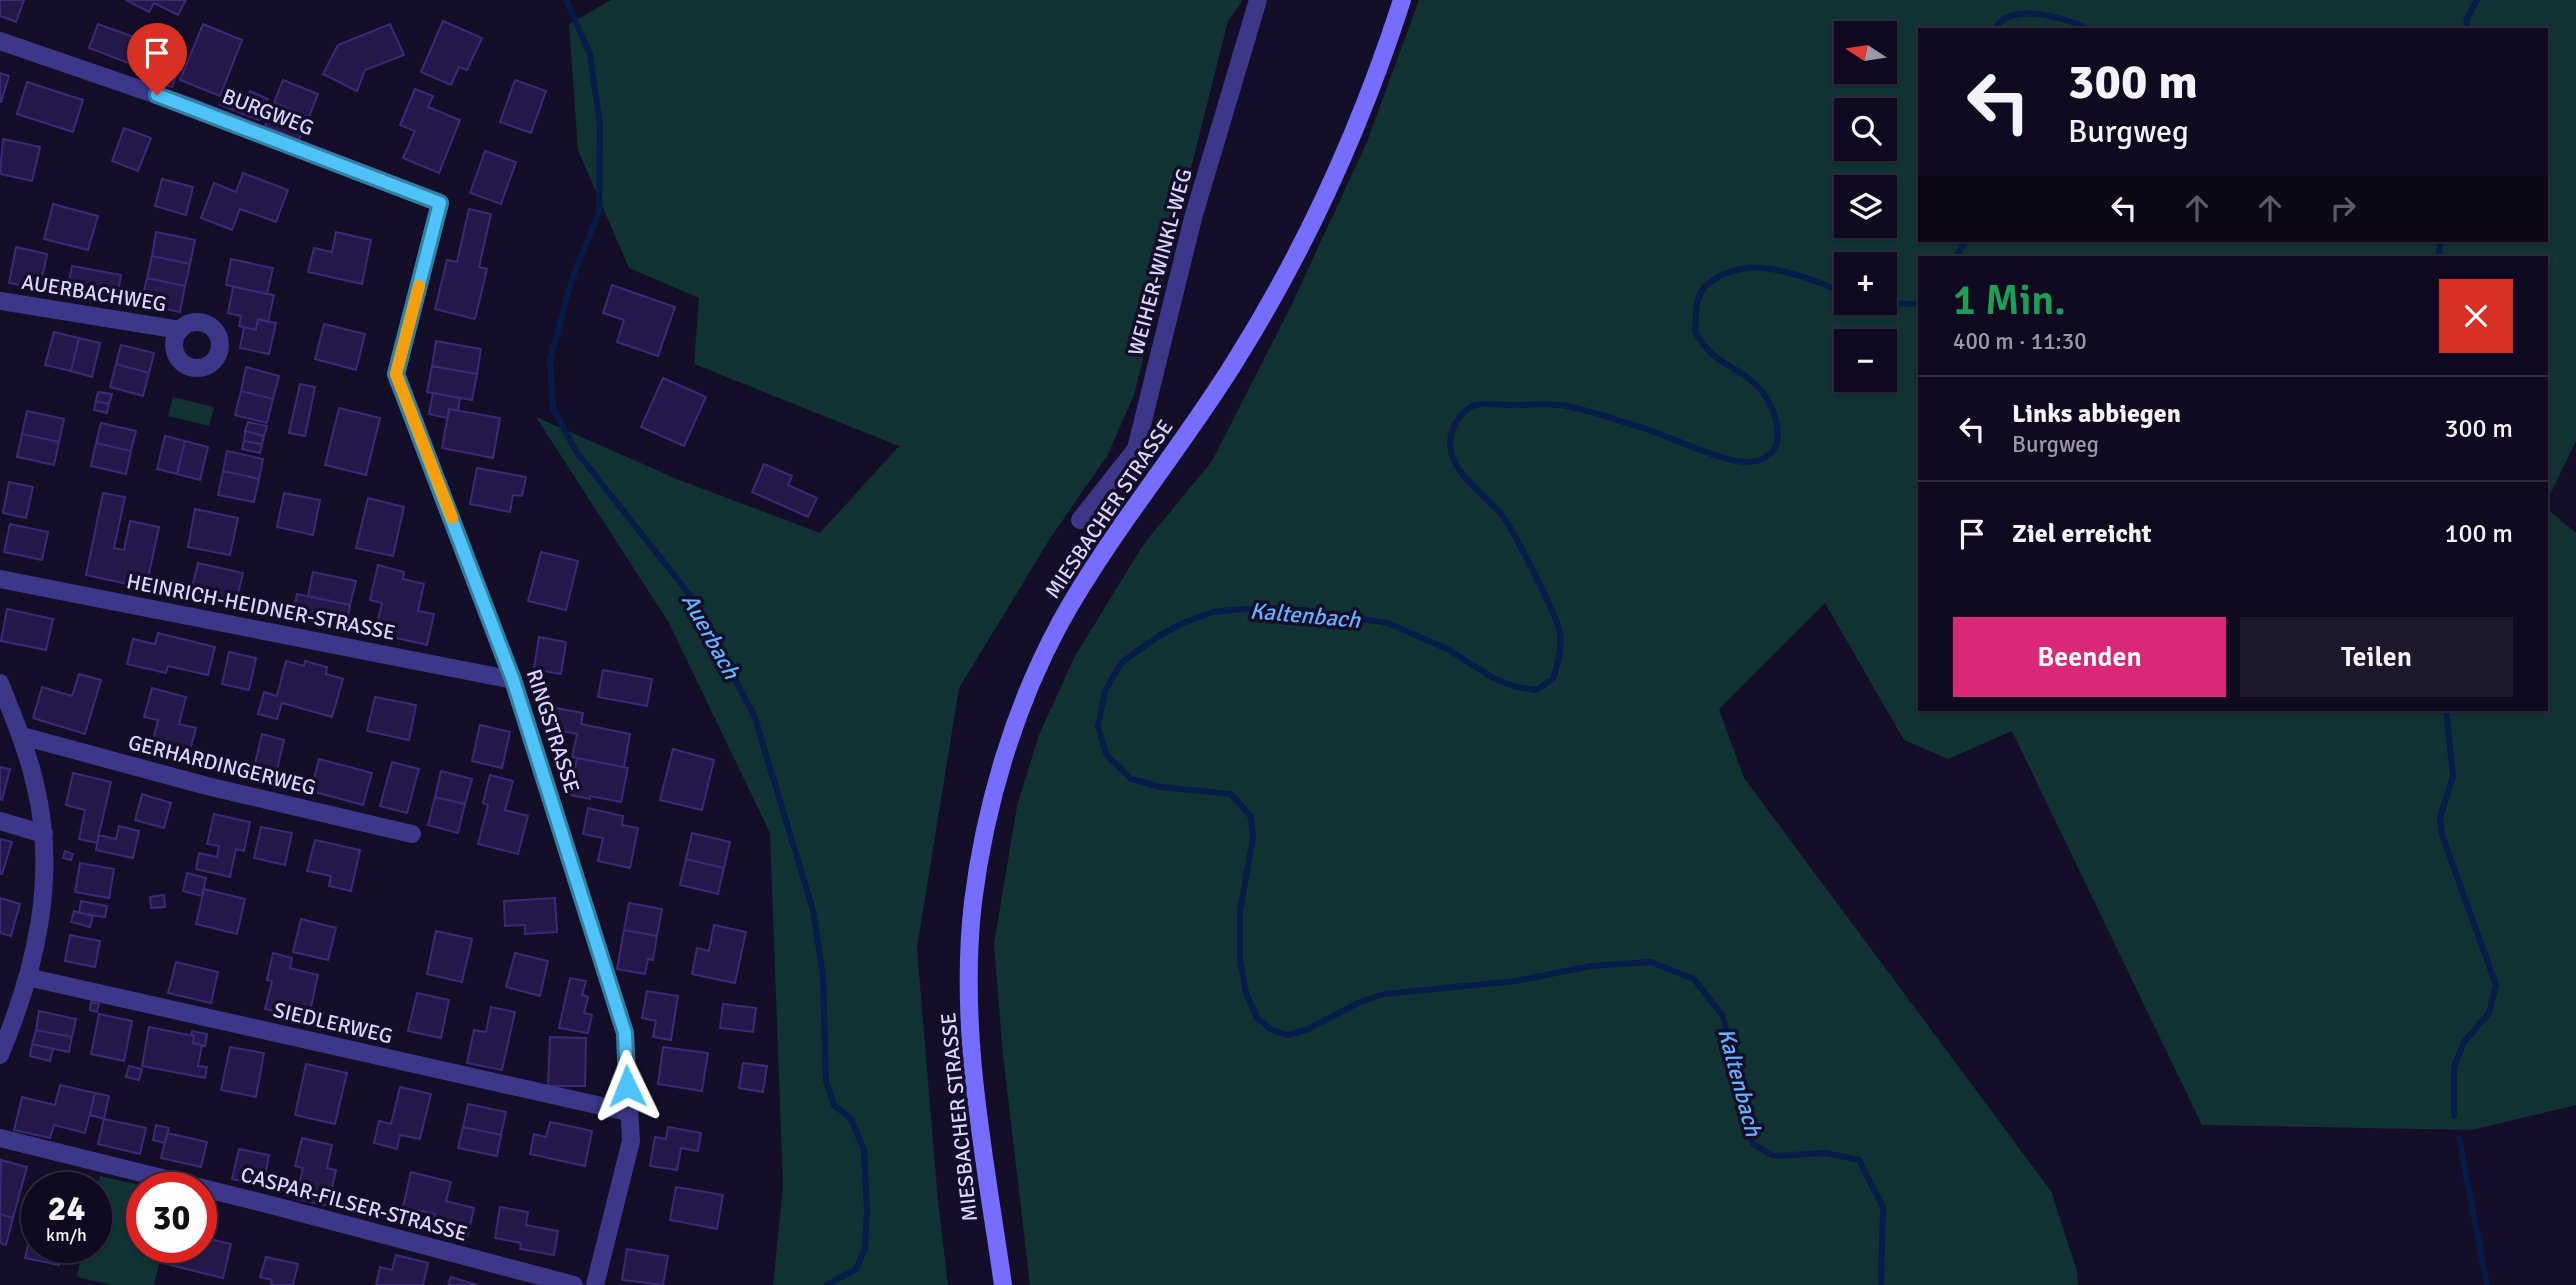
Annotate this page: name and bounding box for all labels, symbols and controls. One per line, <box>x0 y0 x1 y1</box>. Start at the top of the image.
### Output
north arrow <box>1834 21 1897 84</box>
map controls <box>1834 21 1897 392</box>
pin <box>127 23 187 95</box>
icon: arrive <box>138 34 176 72</box>
text: 300 m <box>2068 52 2198 112</box>
icon: left <box>1953 56 2044 147</box>
street label: BURGWEG <box>219 83 317 141</box>
button: search <box>1834 98 1897 161</box>
text: Burgweg <box>2068 112 2189 151</box>
street label: WEIHER-WINKL-WEG <box>1123 166 1197 358</box>
button: layers <box>1834 175 1897 238</box>
icon: left <box>2105 189 2143 227</box>
icon: ahead <box>2178 189 2216 227</box>
icon: ahead <box>2251 189 2289 227</box>
icon: right <box>2324 189 2362 227</box>
button: + <box>1834 252 1897 315</box>
street label: AUERBACHWEG <box>20 269 168 317</box>
text: 1 Min. <box>1953 275 2066 326</box>
button: close <box>2439 279 2513 353</box>
text: 400 m · 11:30 <box>1953 327 2087 356</box>
button: − <box>1834 329 1897 392</box>
text: Links abbiegen <box>2012 398 2181 430</box>
icon: left <box>1953 410 1991 448</box>
text: 300 m <box>2444 413 2513 445</box>
street label: MIESBACHER STRASSE <box>1040 415 1178 603</box>
text: Burgweg <box>2012 430 2099 459</box>
icon: arrive <box>1953 515 1991 553</box>
text: Ziel erreicht <box>2012 518 2152 550</box>
text: 100 m <box>2444 518 2513 550</box>
street label: HEINRICH-HEIDNER-STRASSE <box>124 568 398 646</box>
water label: Auerbach <box>675 588 747 685</box>
water label: Kaltenbach <box>1249 596 1363 635</box>
button: Beenden <box>1953 617 2226 697</box>
button: Teilen <box>2240 617 2513 697</box>
street label: RINGSTRASSE <box>521 666 585 796</box>
street label: GERHARDINGERWEG <box>125 729 319 801</box>
street label: SIEDLERWEG <box>271 997 395 1049</box>
street label: MIESBACHER STRASSE <box>935 1011 983 1223</box>
water label: Kaltenbach <box>1711 1025 1768 1141</box>
position arrow <box>590 1049 664 1123</box>
street label: CASPAR-FILSER-STRASSE <box>238 1161 470 1247</box>
speed limit sign: 30 <box>126 1172 217 1263</box>
text: 24 <box>48 1187 85 1230</box>
text: km/h <box>46 1224 87 1246</box>

